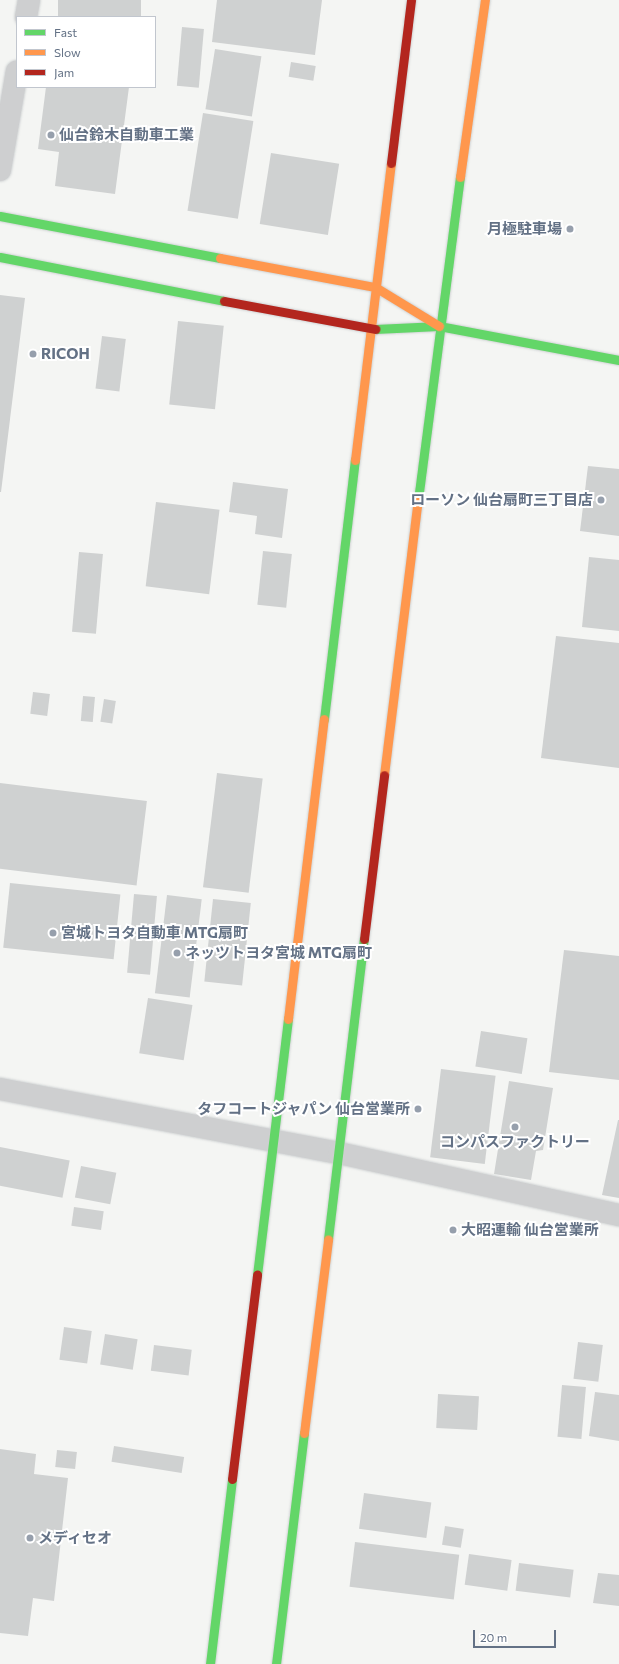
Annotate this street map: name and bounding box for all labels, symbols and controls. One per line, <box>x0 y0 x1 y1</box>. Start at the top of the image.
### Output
legend <box>16 16 156 88</box>
text: Fast <box>54 25 77 39</box>
text: Slow <box>54 45 81 59</box>
text: Jam <box>54 65 74 79</box>
place label: 仙台鈴木自動車工業 <box>59 126 194 144</box>
marker: 仙台鈴木自動車工業 <box>46 130 56 140</box>
place label: 月極駐車場 <box>487 220 562 238</box>
marker: 月極駐車場 <box>565 224 575 234</box>
place label: RICOH <box>41 345 90 363</box>
marker: RICOH <box>28 349 38 359</box>
place label: ローソン 仙台扇町三丁目店 <box>410 491 593 509</box>
marker: ローソン 仙台扇町三丁目店 <box>596 495 606 505</box>
place label: 宮城トヨタ自動車 MTG扇町 <box>61 924 248 942</box>
marker: 宮城トヨタ自動車 MTG扇町 <box>48 928 58 938</box>
place label: ネッツトヨタ宮城 MTG扇町 <box>185 944 372 962</box>
marker: ネッツトヨタ宮城 MTG扇町 <box>172 948 182 958</box>
place label: タフコートジャパン 仙台営業所 <box>197 1100 410 1118</box>
marker: タフコートジャパン 仙台営業所 <box>413 1104 423 1114</box>
marker: コンパスファクトリー <box>510 1122 520 1132</box>
place label: コンパスファクトリー <box>440 1133 590 1151</box>
place label: 大昭運輸 仙台営業所 <box>461 1221 599 1239</box>
marker: 大昭運輸 仙台営業所 <box>448 1225 458 1235</box>
place label: メディセオ <box>38 1529 113 1547</box>
marker: メディセオ <box>25 1533 35 1543</box>
scale bar <box>475 1622 558 1648</box>
text: 20 m <box>480 1630 507 1644</box>

